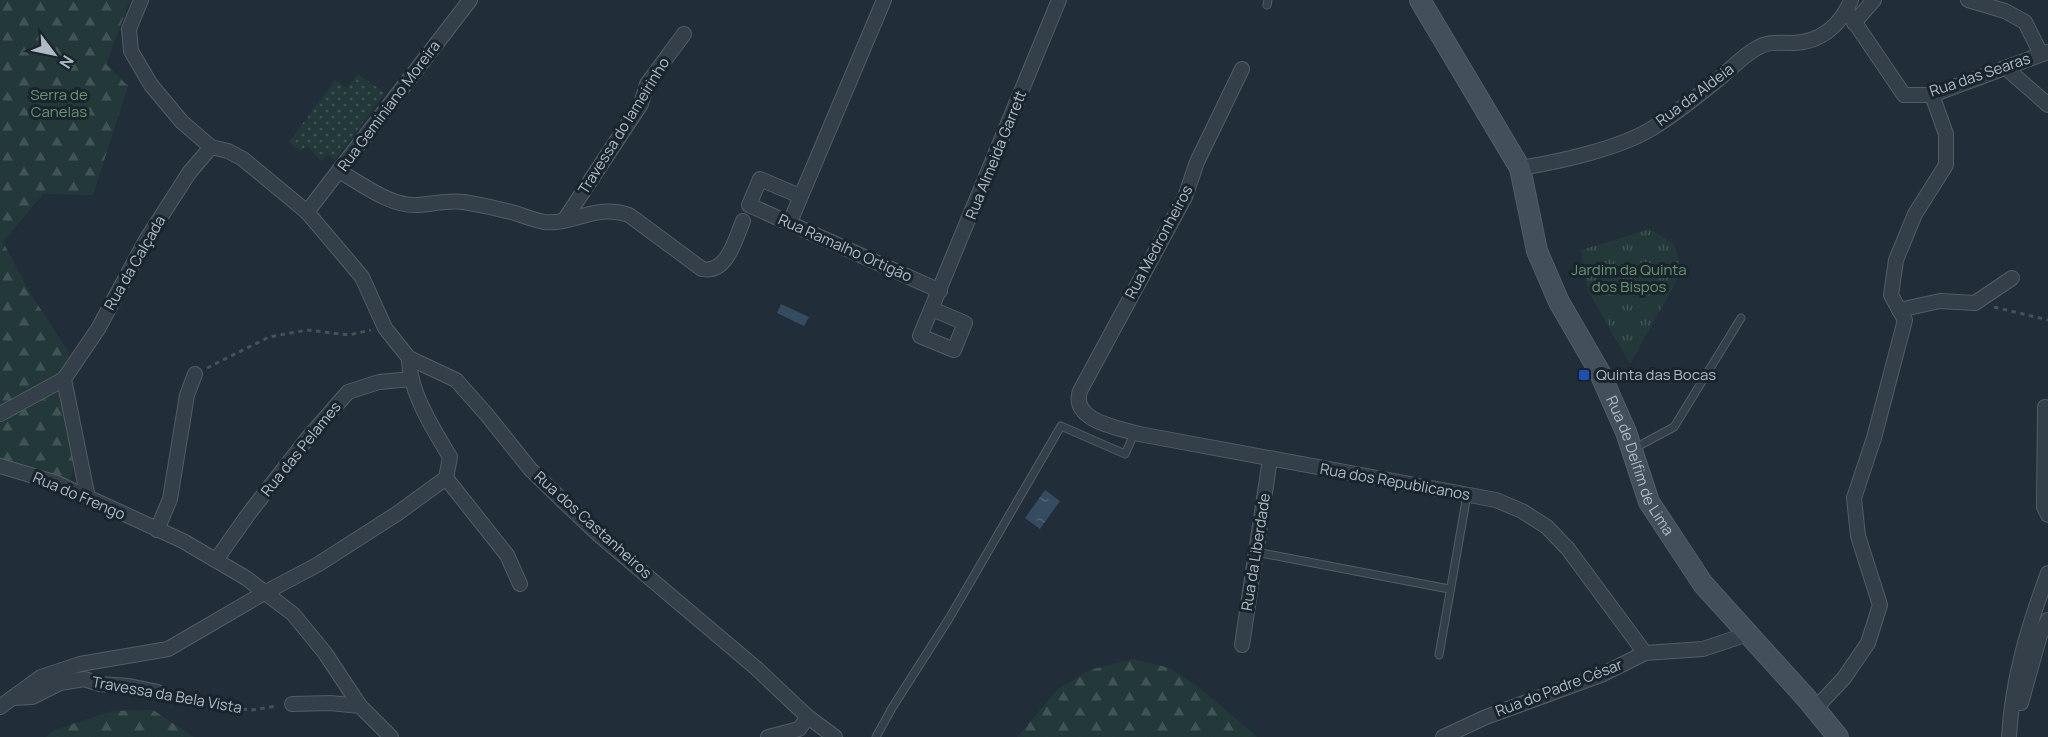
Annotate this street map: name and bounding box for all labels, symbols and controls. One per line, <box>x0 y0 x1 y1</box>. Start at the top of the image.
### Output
north arrow <box>24 24 84 84</box>
street label: Rua Geminiano Moreira <box>332 36 445 175</box>
street label: Rua das Searas <box>1927 47 2033 102</box>
text: N <box>54 51 79 73</box>
street label: Travessa do lameirinho <box>573 53 674 198</box>
street label: Rua da Aldeia <box>1651 58 1738 131</box>
park label: Serra de Canelas <box>30 84 88 122</box>
street label: Rua Almeida Garrett <box>960 87 1031 222</box>
street label: Rua Medronheiros <box>1120 181 1197 302</box>
street label: Rua Ramalho Ortigão <box>775 209 916 287</box>
street label: Rua da Calçada <box>99 211 170 314</box>
park label: Jardim da Quinta dos Bispos <box>1571 259 1687 297</box>
place label: Quinta das Bocas <box>1596 364 1716 385</box>
marker: Quinta das Bocas <box>1577 368 1591 382</box>
street label: Rua de Delfim de Lima <box>1601 392 1679 540</box>
street label: Rua das Pelames <box>256 397 346 501</box>
street label: Rua dos Republicanos <box>1318 458 1472 505</box>
street label: Rua dos Castanheiros <box>530 466 657 583</box>
street label: Rua do Frengo <box>30 467 129 524</box>
street label: Rua da Liberdade <box>1236 491 1275 612</box>
street label: Rua do Padre César <box>1492 653 1626 721</box>
street label: Travessa da Bela Vista <box>90 671 244 718</box>

